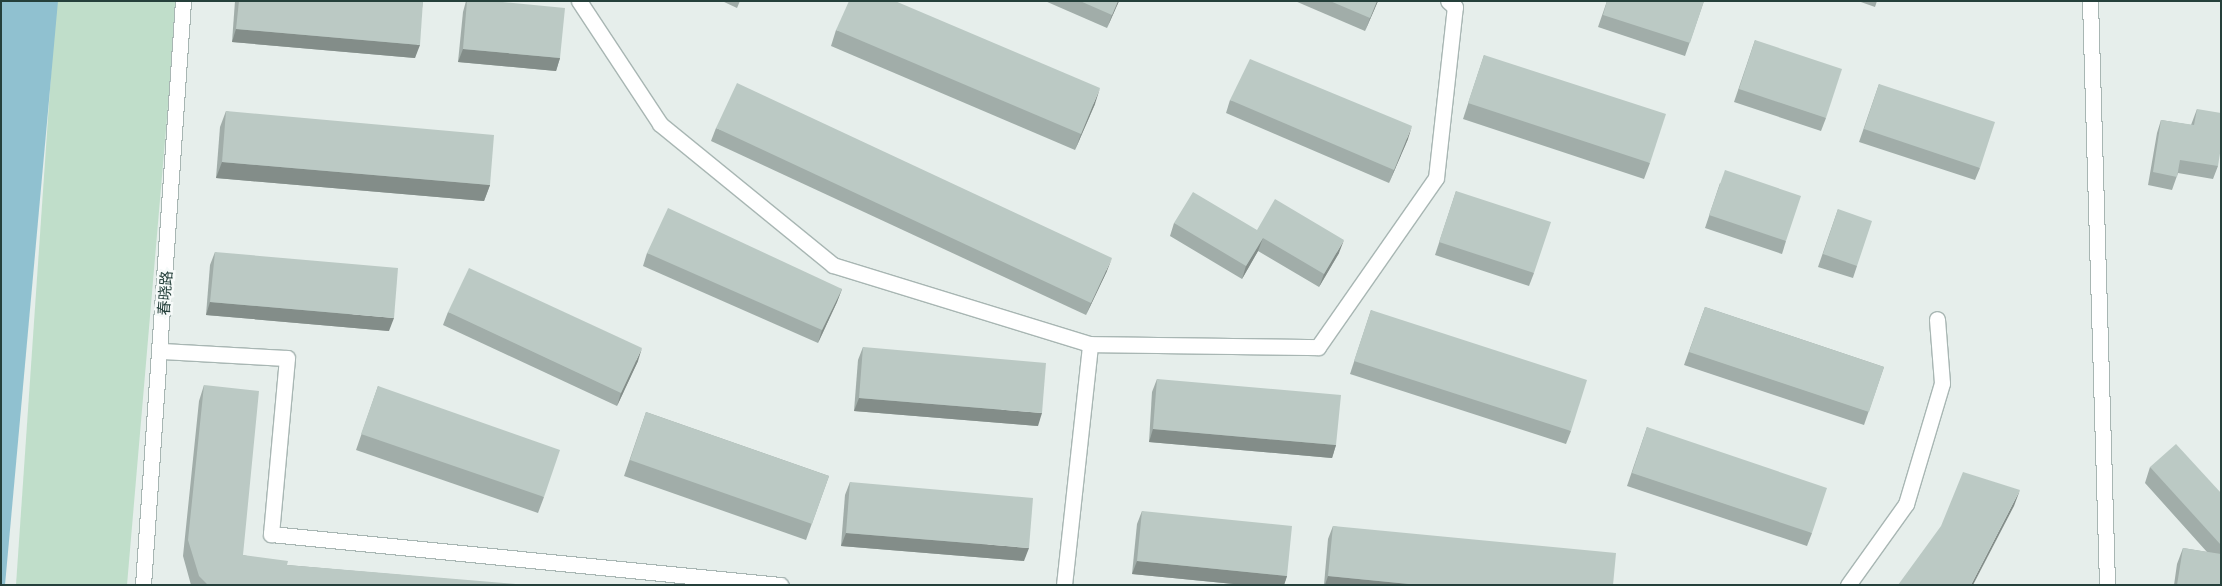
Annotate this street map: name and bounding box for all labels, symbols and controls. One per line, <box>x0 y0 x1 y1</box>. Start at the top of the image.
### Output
street label: 春晓路 <box>154 270 176 316</box>

